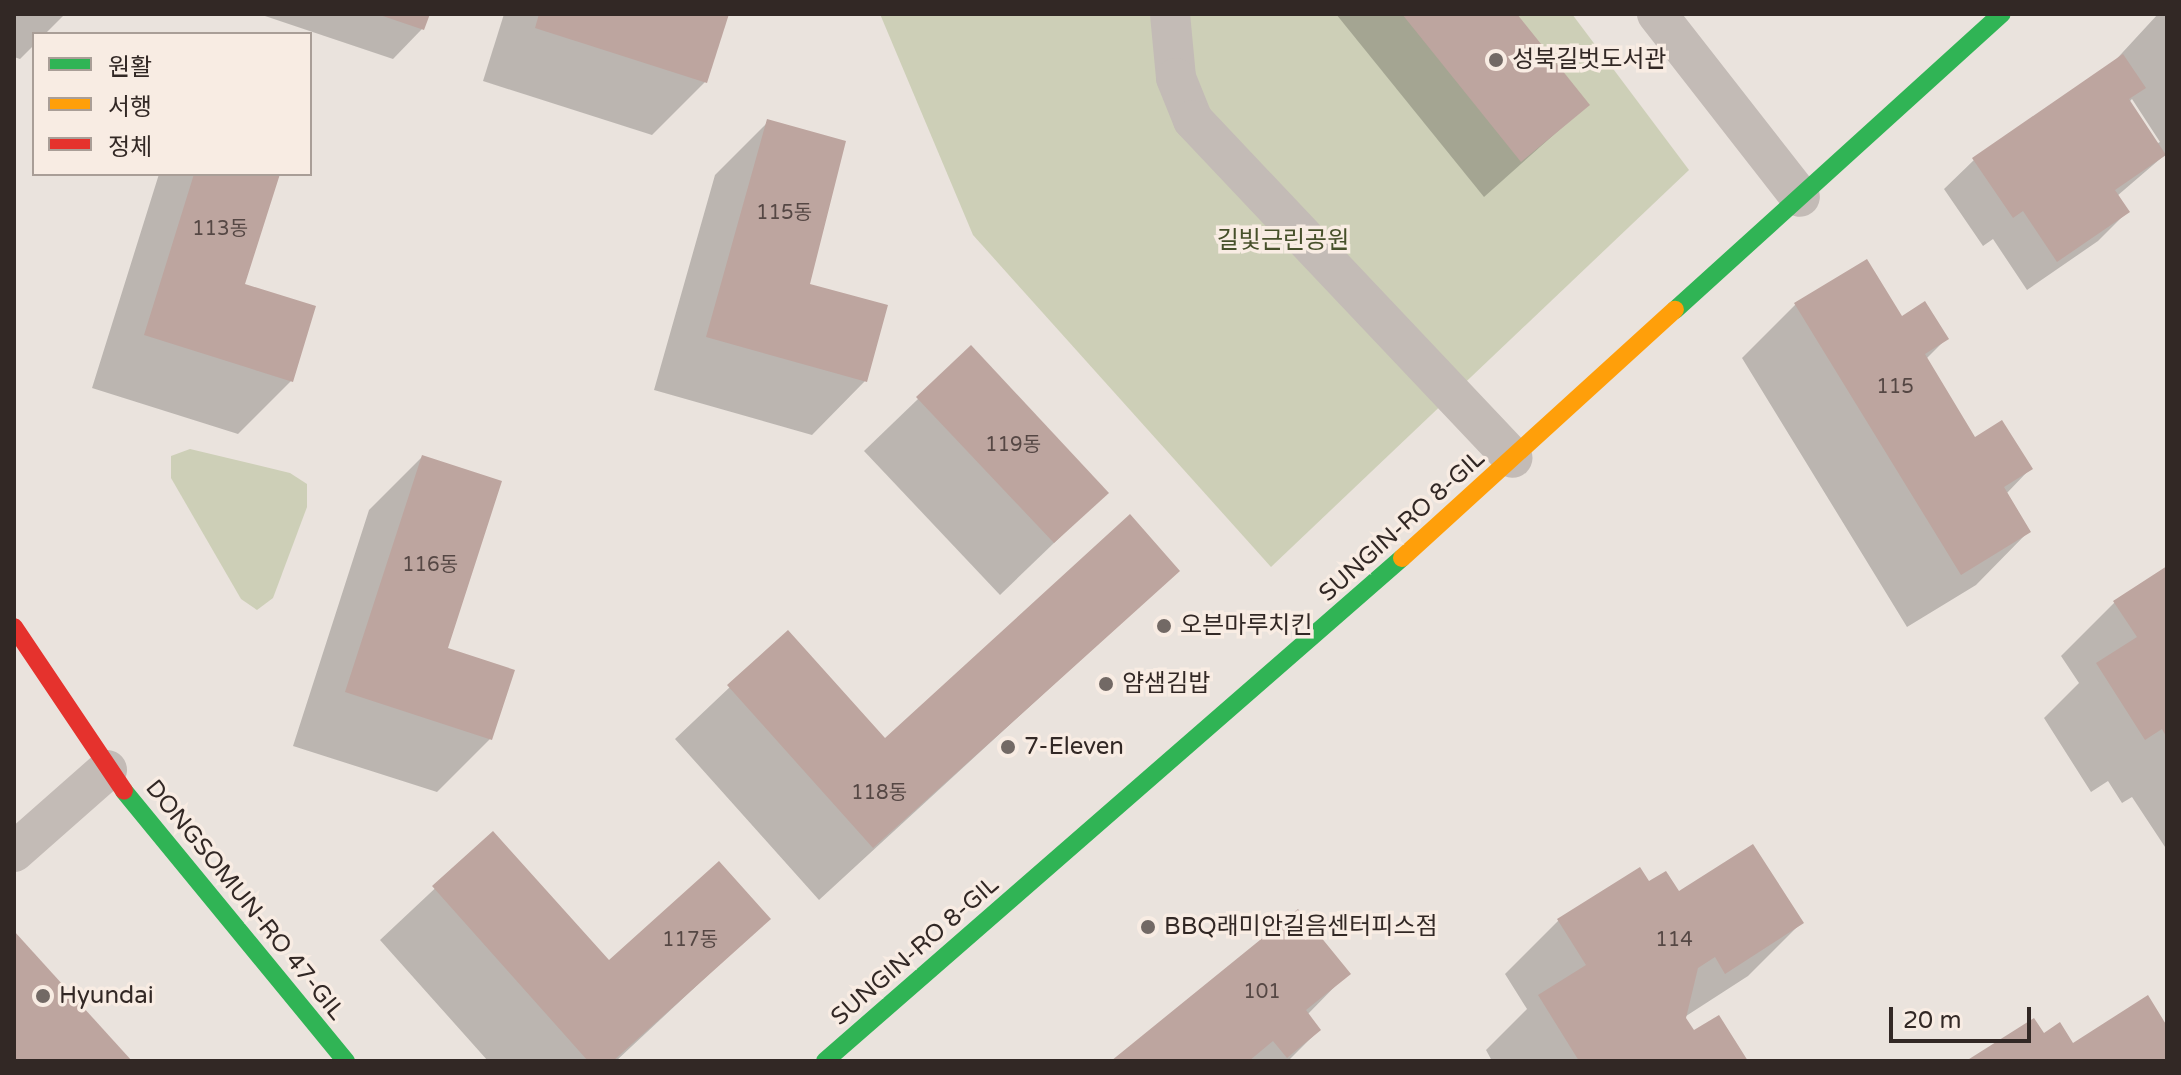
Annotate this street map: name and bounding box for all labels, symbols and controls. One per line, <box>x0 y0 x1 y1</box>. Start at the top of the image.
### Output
legend <box>32 32 312 176</box>
place label: 성북길벗도서관 <box>1512 46 1667 74</box>
marker: 성북길벗도서관 <box>1487 51 1505 69</box>
text: 원활 <box>108 53 152 82</box>
text: 서행 <box>108 93 152 122</box>
text: 정체 <box>108 133 152 162</box>
house number: 115동 <box>756 201 812 225</box>
house number: 113동 <box>192 217 248 241</box>
park label: 길빛근린공원 <box>1217 227 1349 255</box>
house number: 115 <box>1876 375 1914 399</box>
house number: 119동 <box>985 433 1041 457</box>
street label: SUNGIN-RO 8-GIL <box>1313 444 1491 608</box>
house number: 116동 <box>402 553 458 577</box>
place label: 오븐마루치킨 <box>1180 612 1312 640</box>
marker: 오븐마루치킨 <box>1155 617 1173 635</box>
place label: 얌샘김밥 <box>1122 670 1210 698</box>
marker: 얌샘김밥 <box>1097 675 1115 693</box>
place label: 7-Eleven <box>1024 733 1124 761</box>
marker: 7-Eleven <box>999 738 1017 756</box>
street label: DONGSOMUN-RO 47-GIL <box>139 774 351 1026</box>
house number: 118동 <box>851 781 907 805</box>
street label: SUNGIN-RO 8-GIL <box>825 870 1005 1032</box>
place label: BBQ래미안길음센터피스점 <box>1164 913 1438 941</box>
marker: BBQ래미안길음센터피스점 <box>1139 918 1157 936</box>
house number: 117동 <box>662 928 718 952</box>
house number: 114 <box>1655 928 1693 952</box>
house number: 101 <box>1243 980 1281 1004</box>
place label: Hyundai <box>59 982 154 1010</box>
marker: Hyundai <box>34 987 52 1005</box>
scale bar <box>1893 991 2035 1041</box>
text: 20 m <box>1903 1006 1961 1035</box>

